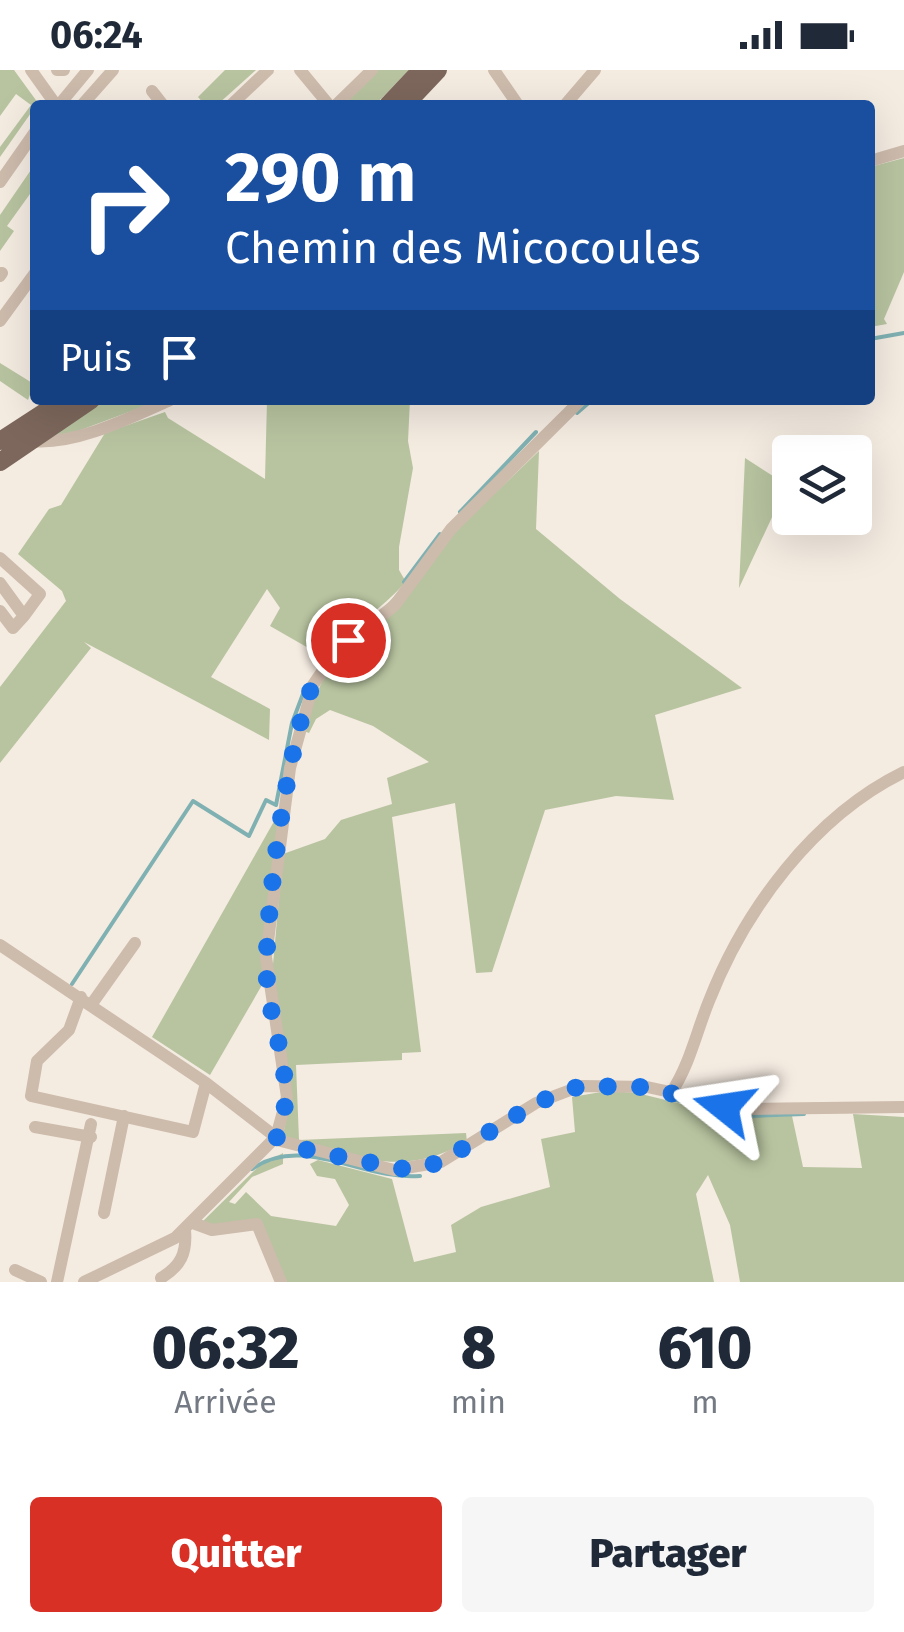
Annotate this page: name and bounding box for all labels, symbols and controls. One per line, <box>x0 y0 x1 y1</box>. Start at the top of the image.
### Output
text: 06:24 <box>50 12 143 58</box>
text: 290 m <box>225 136 416 220</box>
icon: right <box>60 140 190 270</box>
text: Chemin des Micocoules <box>225 221 701 275</box>
icon: arrive <box>152 330 207 385</box>
text: Puis <box>60 335 132 381</box>
map controls <box>772 435 872 535</box>
button: layers <box>772 435 872 535</box>
pin <box>306 598 391 683</box>
icon: arrive <box>321 613 376 668</box>
position arrow <box>672 1055 776 1159</box>
text: 06:32 <box>152 1312 299 1384</box>
text: 8 <box>461 1312 496 1384</box>
text: 610 <box>658 1312 752 1384</box>
text: Arrivée <box>174 1383 277 1421</box>
text: min <box>451 1383 506 1421</box>
text: m <box>691 1383 719 1421</box>
button: Quitter <box>30 1497 442 1612</box>
button: Partager <box>462 1497 874 1612</box>

